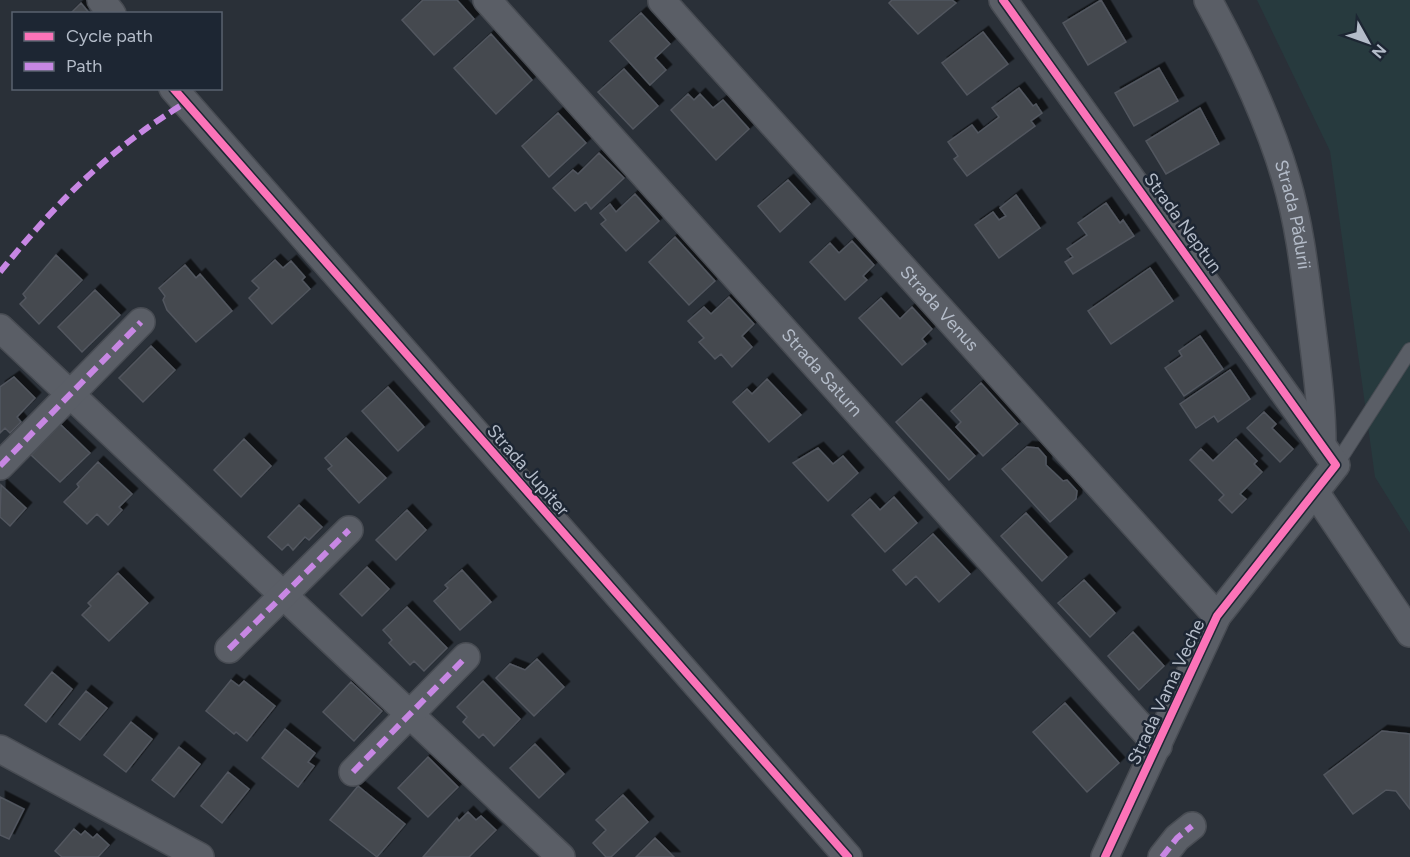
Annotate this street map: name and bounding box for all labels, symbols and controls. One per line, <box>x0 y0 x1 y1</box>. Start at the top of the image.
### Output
legend <box>12 12 222 90</box>
north arrow <box>1338 12 1398 72</box>
text: Cycle path <box>66 25 153 47</box>
text: N <box>1368 40 1390 62</box>
text: Path <box>66 55 102 77</box>
street label: Strada Pădurii <box>1270 157 1315 271</box>
street label: Strada Neptun <box>1139 169 1227 277</box>
street label: Strada Venus <box>895 261 984 356</box>
street label: Strada Saturn <box>777 324 867 421</box>
street label: Strada Jupiter <box>482 420 574 520</box>
street label: Strada Vama Veche <box>1123 615 1210 768</box>

